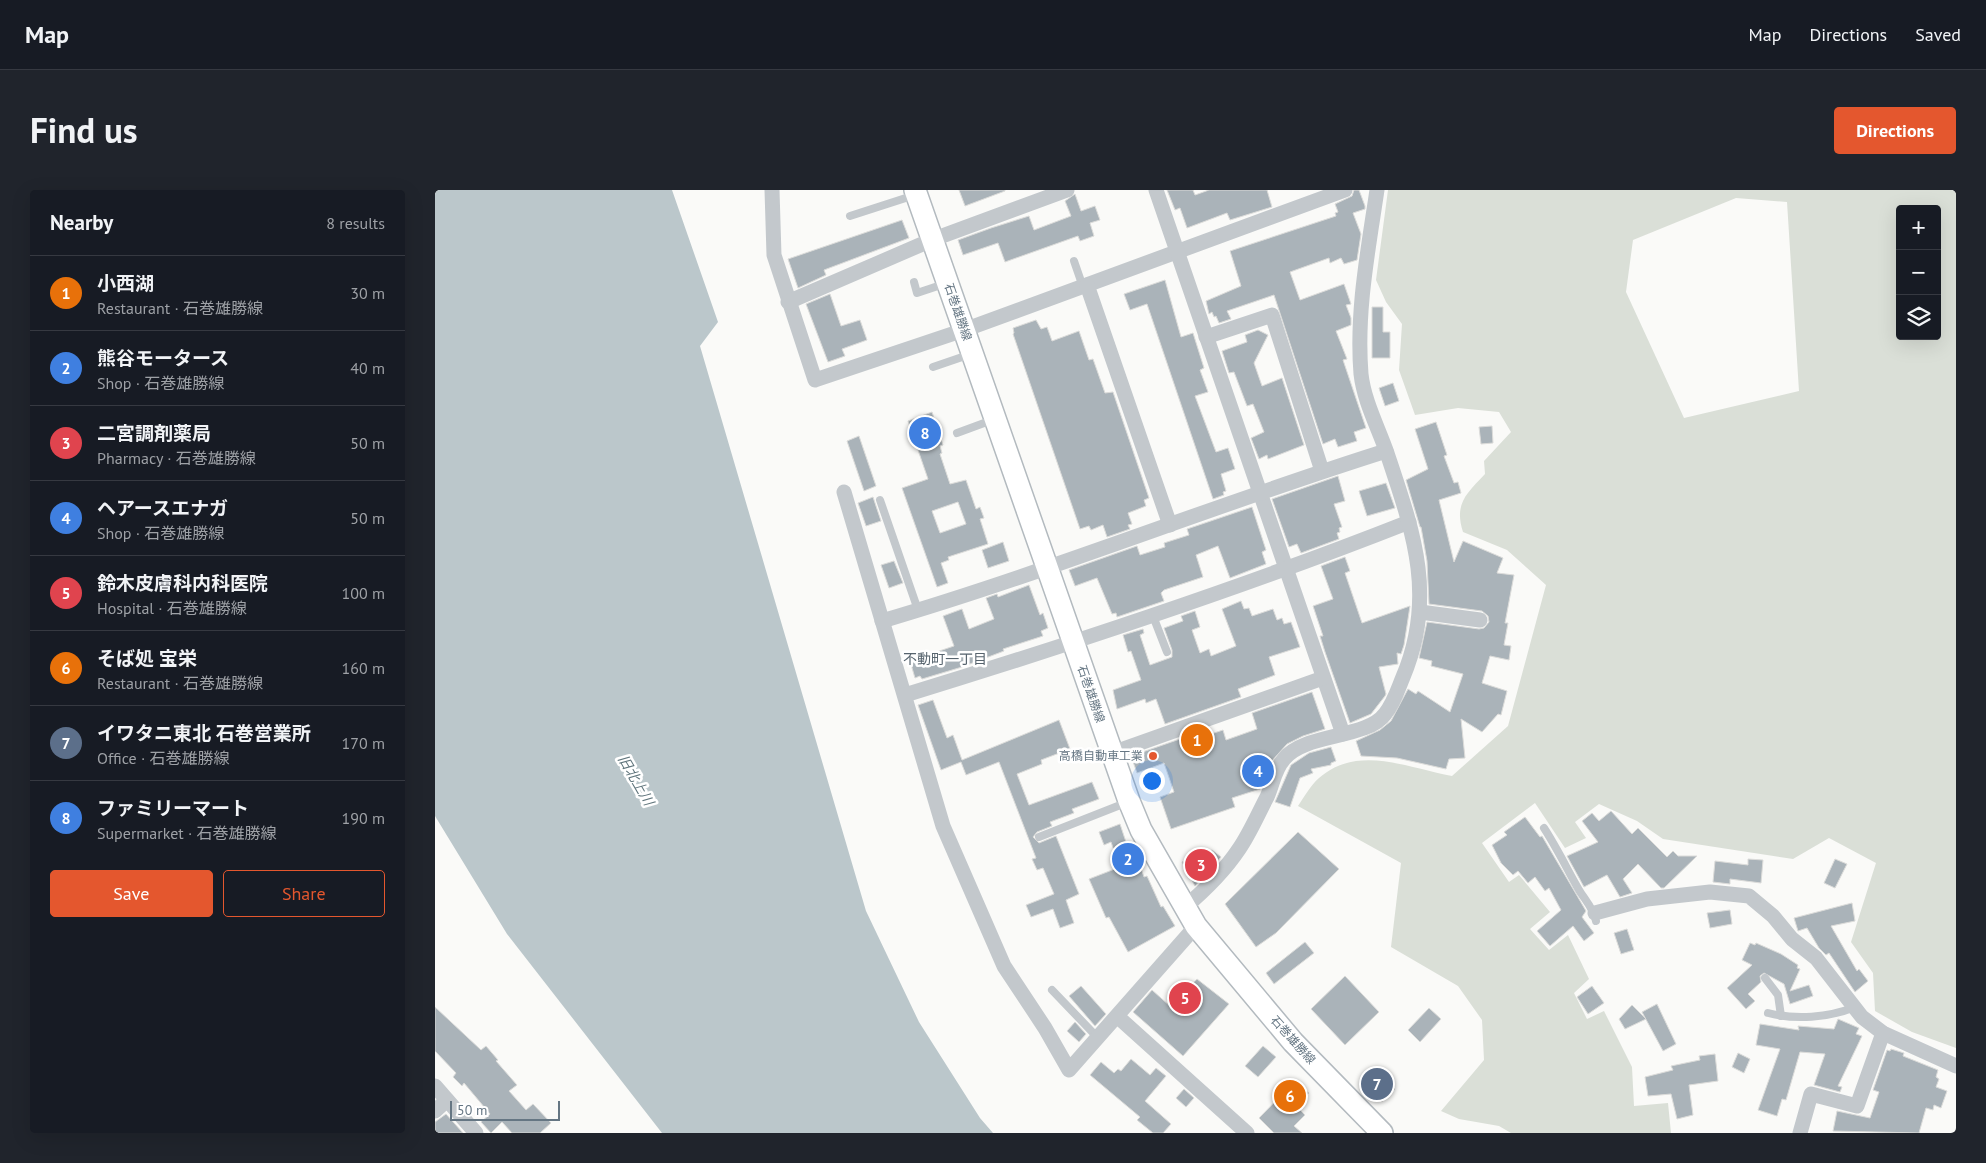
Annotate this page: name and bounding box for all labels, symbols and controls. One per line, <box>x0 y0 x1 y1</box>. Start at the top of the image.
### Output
text: Map <box>25 19 69 50</box>
text: Map <box>1749 23 1781 46</box>
text: Directions <box>1809 23 1887 46</box>
text: Saved <box>1915 23 1961 46</box>
text: Find us <box>30 107 138 153</box>
button: Directions <box>1834 107 1956 154</box>
map controls <box>1896 205 1941 340</box>
button: + <box>1896 205 1941 250</box>
text: Nearby <box>50 209 113 236</box>
text: 8 results <box>326 213 385 233</box>
button: − <box>1896 250 1941 295</box>
text: 小西湖 <box>97 271 154 295</box>
street label: 石巻雄勝線 <box>942 281 975 343</box>
text: 1 <box>61 283 71 303</box>
text: 30 m <box>350 283 385 303</box>
button: layers <box>1896 295 1941 340</box>
text: Restaurant · 石巻雄勝線 <box>97 298 263 318</box>
text: 熊谷モータース <box>97 346 229 370</box>
text: 2 <box>61 358 71 378</box>
text: 40 m <box>350 358 385 378</box>
text: Shop · 石巻雄勝線 <box>97 373 224 393</box>
pin: 8 <box>909 414 941 452</box>
text: 二宮調剤薬局 <box>97 421 211 445</box>
text: 3 <box>61 433 71 453</box>
text: 50 m <box>350 433 385 453</box>
text: Pharmacy · 石巻雄勝線 <box>97 448 256 468</box>
text: ヘアースエナガ <box>97 496 228 520</box>
text: 4 <box>61 508 71 528</box>
text: 50 m <box>350 508 385 528</box>
text: Shop · 石巻雄勝線 <box>97 523 224 543</box>
text: 鈴木皮膚科内科医院 <box>97 571 268 595</box>
text: 5 <box>61 583 71 603</box>
text: 100 m <box>342 583 385 603</box>
text: Hospital · 石巻雄勝線 <box>97 598 247 618</box>
text: そば処 宝栄 <box>97 646 197 670</box>
district label: 不動町一丁目 <box>903 650 987 668</box>
text: 6 <box>61 658 71 678</box>
text: 160 m <box>342 658 385 678</box>
street label: 石巻雄勝線 <box>1075 663 1108 725</box>
text: Restaurant · 石巻雄勝線 <box>97 673 263 693</box>
text: イワタニ東北 石巻営業所 <box>97 721 311 745</box>
pin: 1 <box>1181 721 1213 759</box>
text: 7 <box>61 733 71 753</box>
text: 170 m <box>342 733 385 753</box>
text: Office · 石巻雄勝線 <box>97 748 229 768</box>
place label: 高橋自動車工業 <box>1059 748 1143 763</box>
marker: 高橋自動車工業 <box>1147 750 1159 762</box>
water label: 旧北上川 <box>614 751 659 810</box>
pin: 4 <box>1242 752 1274 790</box>
your location <box>1139 768 1165 794</box>
text: ファミリーマート <box>97 796 249 820</box>
text: 8 <box>61 808 71 828</box>
text: 190 m <box>342 808 385 828</box>
text: Supermarket · 石巻雄勝線 <box>97 823 277 843</box>
pin: 2 <box>1112 840 1144 878</box>
pin: 3 <box>1185 846 1217 884</box>
button: Save <box>50 870 213 917</box>
button: Share <box>223 870 385 917</box>
pin: 5 <box>1169 979 1201 1017</box>
street label: 石巻雄勝線 <box>1268 1012 1319 1067</box>
pin: 7 <box>1361 1065 1393 1103</box>
pin: 6 <box>1274 1077 1306 1115</box>
scale bar <box>450 1098 560 1121</box>
text: 50 m <box>457 1101 487 1119</box>

